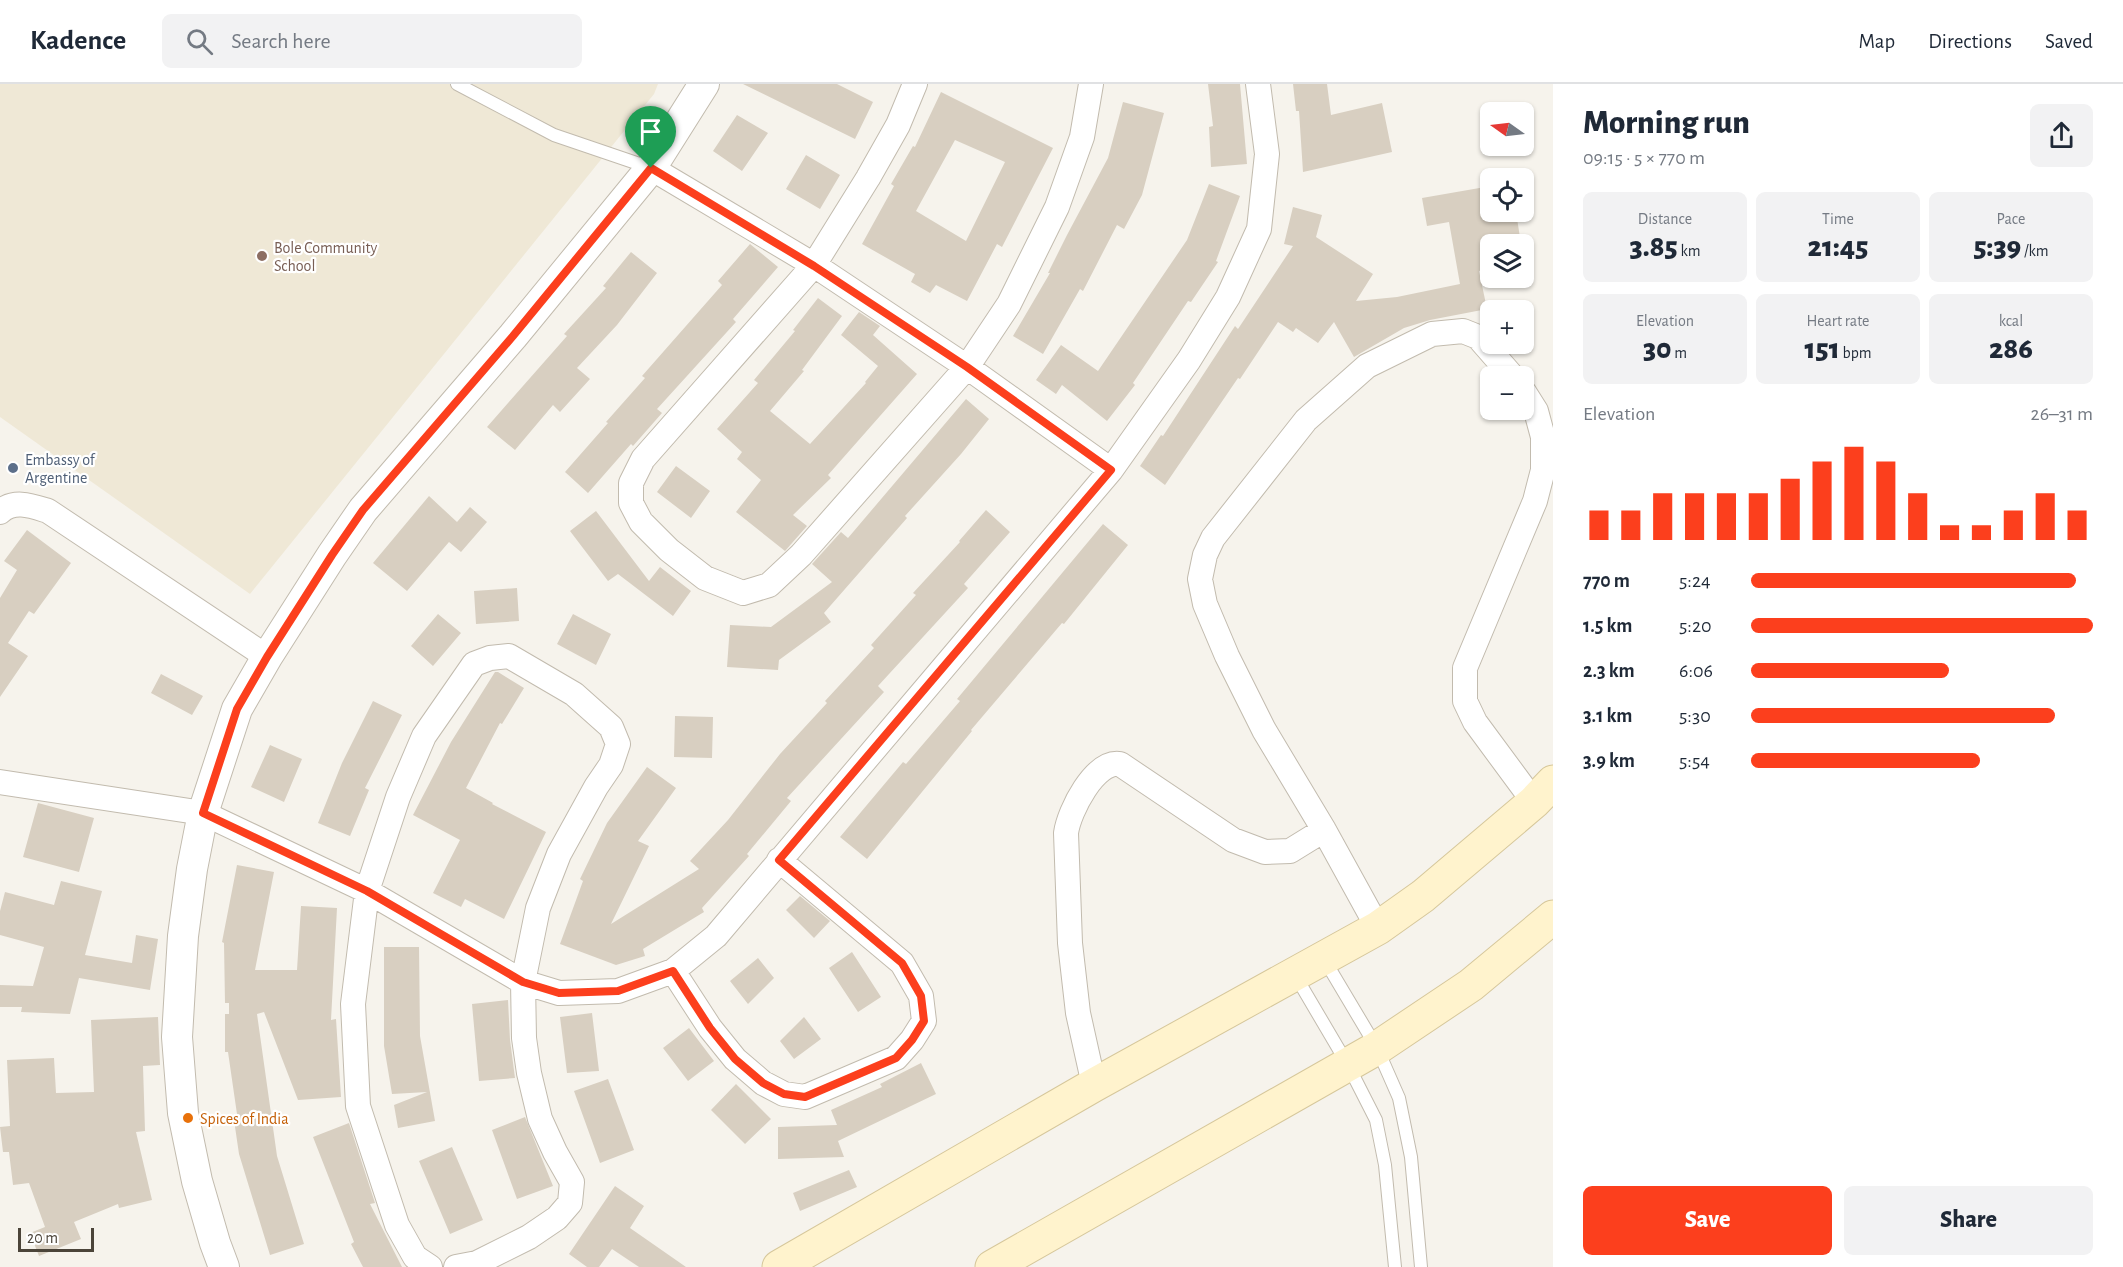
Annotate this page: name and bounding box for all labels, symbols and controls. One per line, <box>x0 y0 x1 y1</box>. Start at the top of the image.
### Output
search box <box>162 14 582 68</box>
icon: search <box>183 25 216 58</box>
text: Kadence <box>30 27 126 55</box>
text: Search here <box>231 30 331 52</box>
text: Map <box>1859 31 1895 52</box>
text: Directions <box>1928 31 2012 52</box>
text: Saved <box>2045 31 2093 52</box>
north arrow <box>1480 102 1534 156</box>
map controls <box>1480 102 1534 420</box>
button: share <box>2030 104 2093 167</box>
pin <box>625 106 676 168</box>
text: Morning run <box>1583 107 1750 140</box>
icon: arrive <box>634 115 667 148</box>
text: 09:15 · 5 × 770 m <box>1583 148 1705 168</box>
button: locate <box>1480 168 1534 222</box>
text: Distance <box>1638 211 1692 227</box>
text: Time <box>1822 211 1854 227</box>
text: Pace <box>1997 211 2025 227</box>
text: 3.85 <box>1630 232 1678 262</box>
text: 21:45 <box>1808 232 1868 262</box>
text: 5:39 <box>1973 232 2021 262</box>
button: layers <box>1480 234 1534 288</box>
place label: Bole Community School <box>274 240 378 274</box>
text: km <box>1678 243 1701 259</box>
text: /km <box>2021 243 2049 259</box>
marker: Bole Community School <box>255 249 269 263</box>
button: + <box>1480 300 1534 354</box>
text: Elevation <box>1636 313 1694 329</box>
text: Heart rate <box>1807 313 1869 329</box>
text: kcal <box>1999 313 2023 329</box>
text: 30 <box>1643 334 1672 364</box>
text: 151 <box>1805 334 1840 364</box>
text: 286 <box>1989 334 2033 364</box>
text: m <box>1672 345 1687 361</box>
text: bpm <box>1840 345 1871 361</box>
button: − <box>1480 366 1534 420</box>
text: Elevation <box>1583 404 1655 424</box>
text: 26–31 m <box>2031 404 2093 424</box>
place label: Embassy of Argentine <box>25 452 96 486</box>
marker: Embassy of Argentine <box>6 461 20 475</box>
text: 770 m <box>1583 571 1630 591</box>
text: 5:24 <box>1679 571 1711 591</box>
text: 1.5 km <box>1583 616 1632 636</box>
text: 5:20 <box>1679 616 1712 636</box>
text: 2.3 km <box>1583 661 1635 681</box>
text: 6:06 <box>1679 661 1713 681</box>
text: 3.1 km <box>1583 706 1632 726</box>
text: 5:30 <box>1679 706 1711 726</box>
text: 3.9 km <box>1583 751 1635 771</box>
text: 5:54 <box>1679 751 1710 771</box>
marker: Spices of India <box>181 1111 195 1125</box>
place label: Spices of India <box>200 1111 289 1127</box>
button: Save <box>1583 1186 1832 1255</box>
button: Share <box>1844 1186 2093 1255</box>
scale bar <box>18 1225 94 1252</box>
text: 20 m <box>27 1230 58 1246</box>

